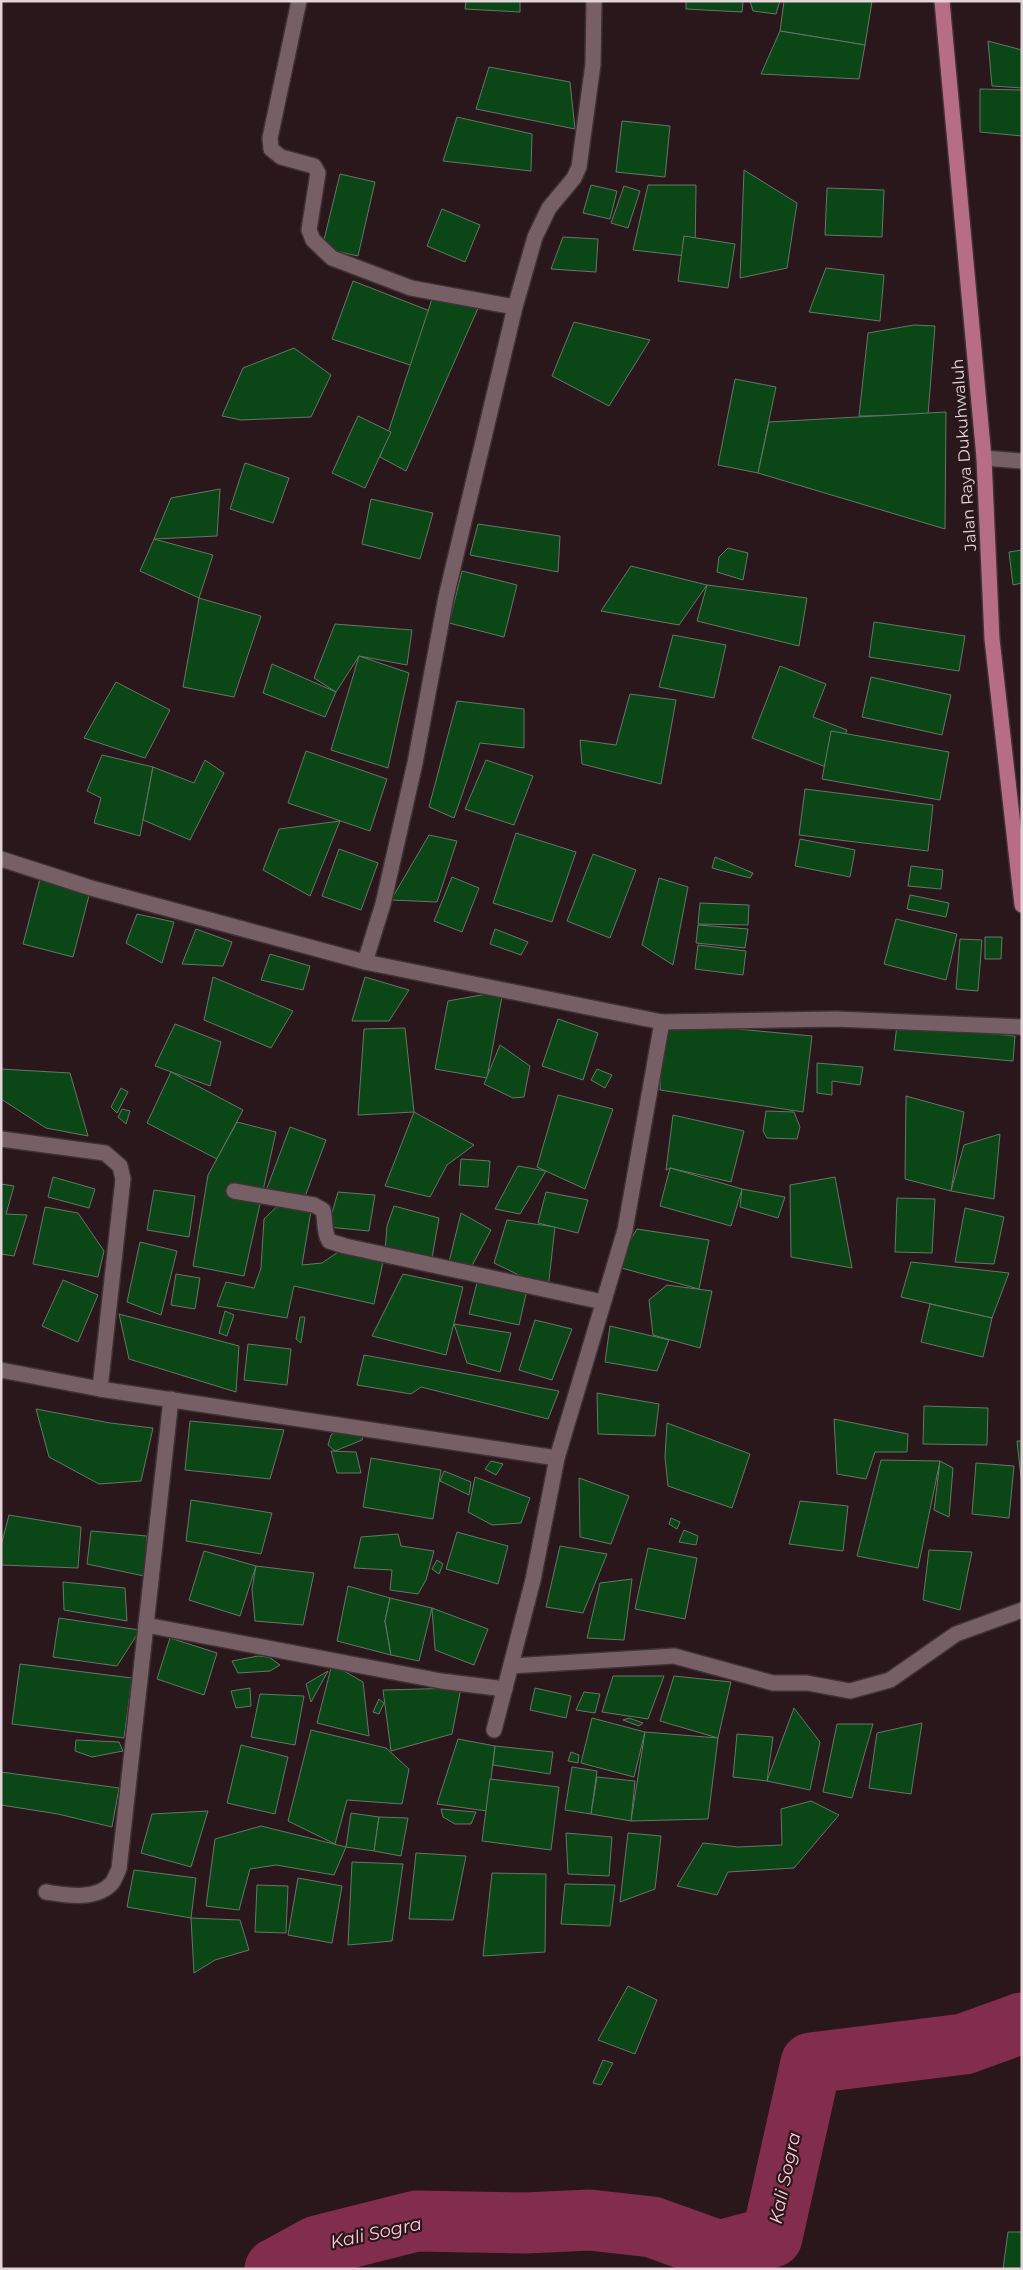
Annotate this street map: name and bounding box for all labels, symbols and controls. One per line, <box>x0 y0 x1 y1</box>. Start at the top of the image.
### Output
street label: Jalan Raya Dukuhwaluh <box>948 358 980 553</box>
water label: Kali Sogra <box>765 2130 805 2226</box>
water label: Kali Sogra <box>328 2213 424 2253</box>

